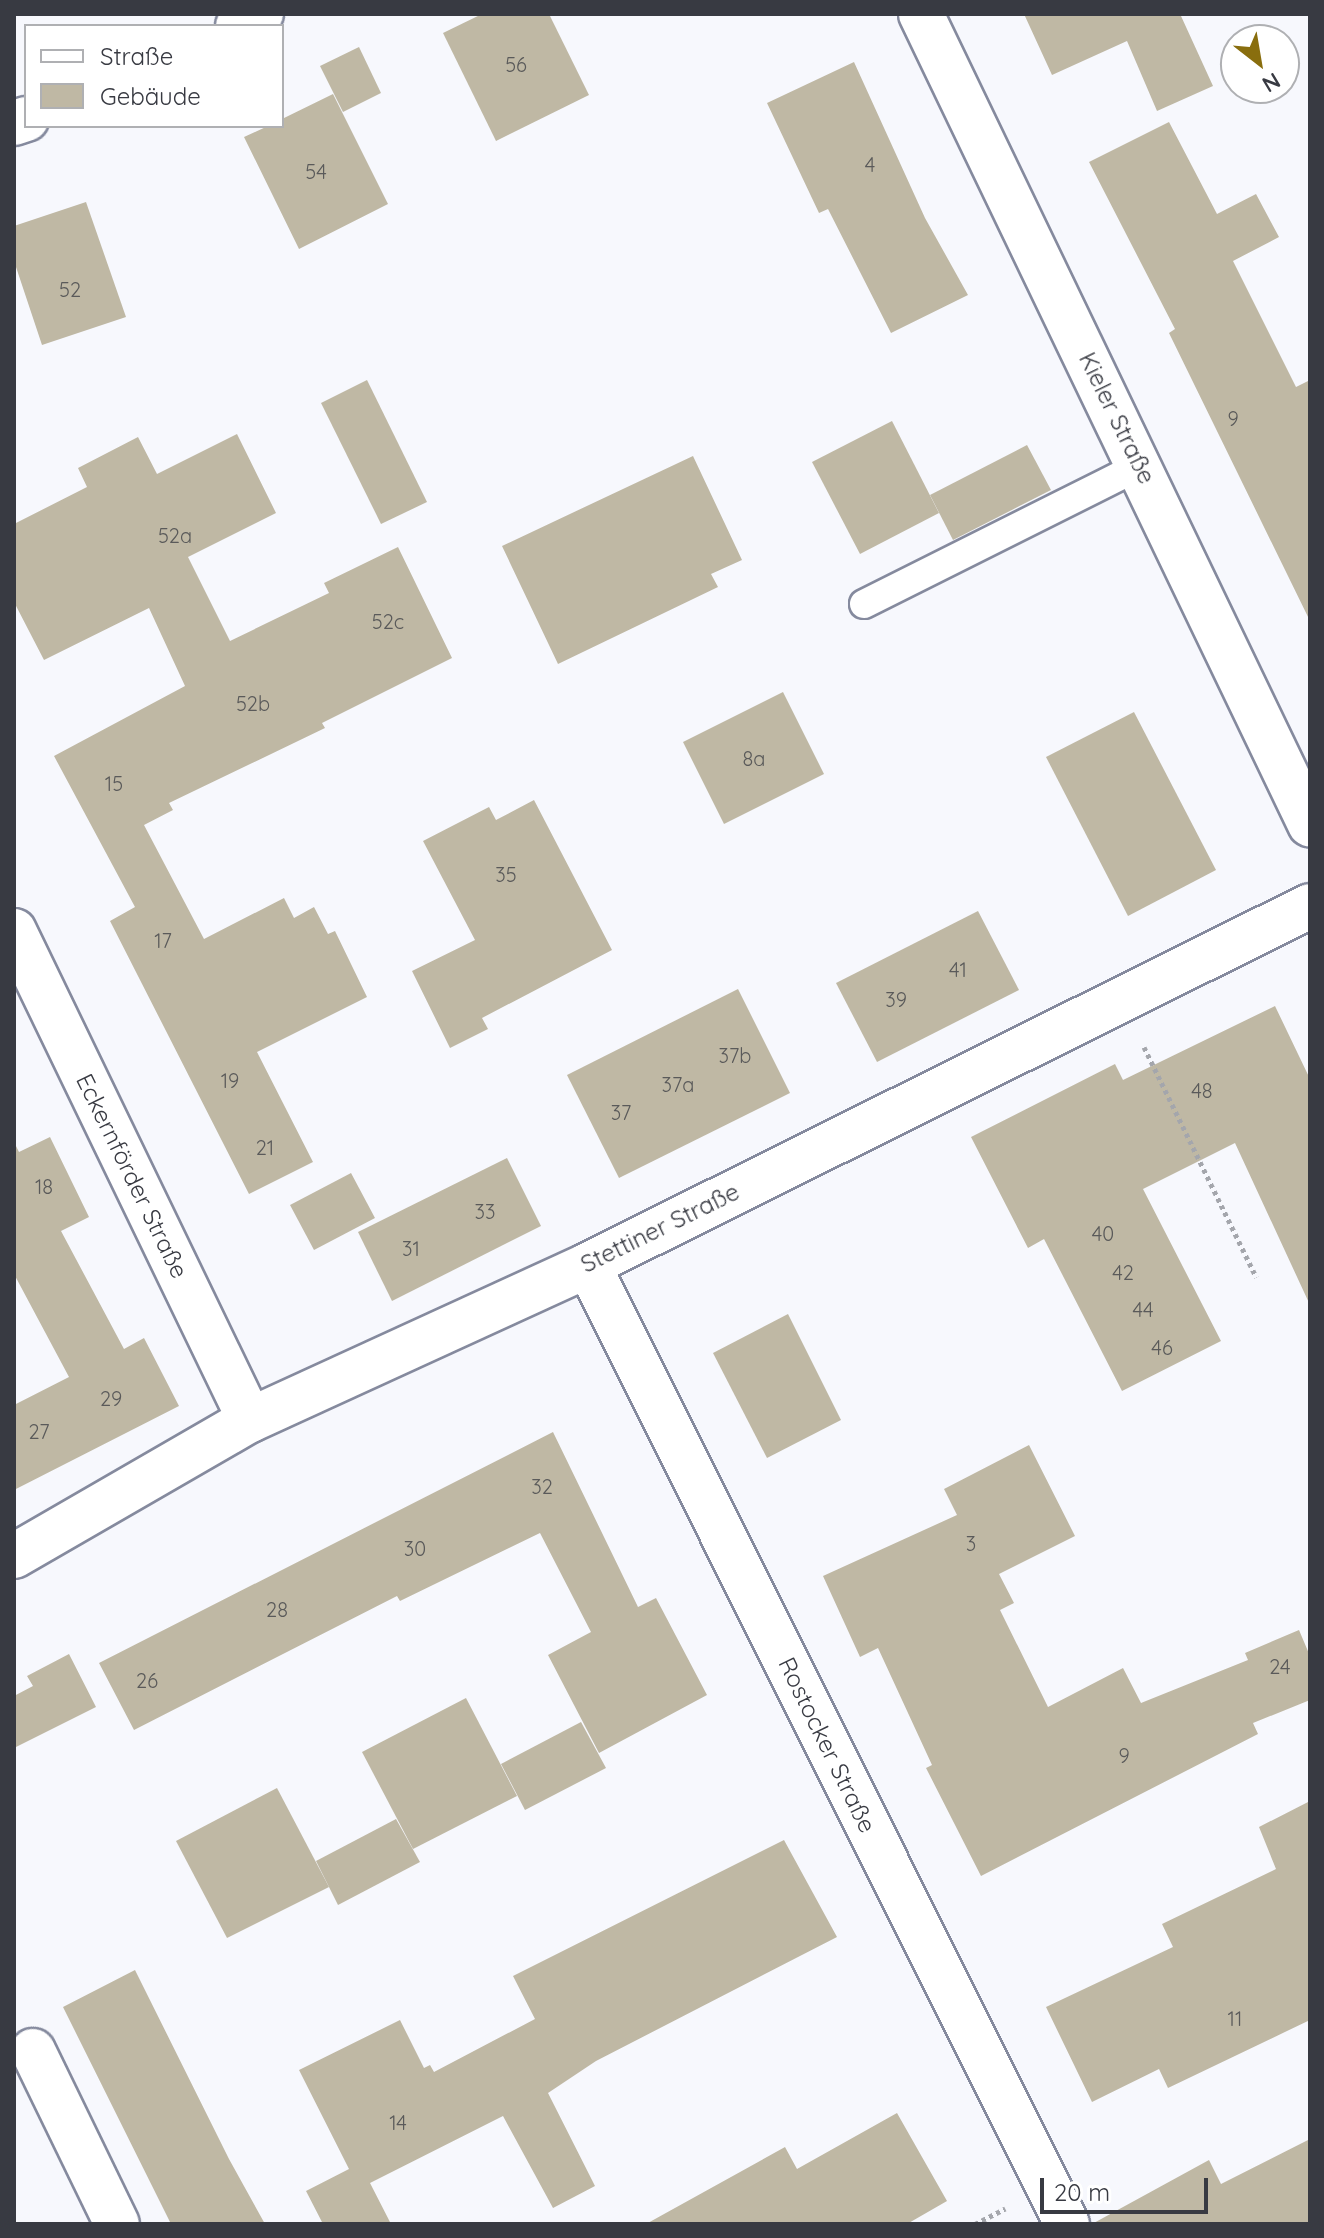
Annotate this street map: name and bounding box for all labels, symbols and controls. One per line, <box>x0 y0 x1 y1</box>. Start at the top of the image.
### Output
legend <box>24 24 284 128</box>
north arrow <box>1220 24 1300 104</box>
text: Straße <box>100 41 173 71</box>
house number: 56 <box>505 52 527 76</box>
text: N <box>1257 67 1285 99</box>
text: Gebäude <box>100 81 201 111</box>
house number: 4 <box>865 152 875 176</box>
house number: 54 <box>305 159 327 183</box>
house number: 52 <box>59 277 81 301</box>
street label: Kieler Straße <box>1073 348 1161 488</box>
house number: 9 <box>1227 406 1239 430</box>
house number: 52a <box>158 523 192 547</box>
house number: 52c <box>372 609 404 633</box>
house number: 52b <box>236 691 270 715</box>
house number: 8a <box>743 746 765 770</box>
house number: 15 <box>105 771 123 795</box>
house number: 35 <box>495 862 517 886</box>
house number: 17 <box>154 928 172 952</box>
house number: 41 <box>949 957 967 981</box>
house number: 39 <box>885 987 907 1011</box>
house number: 37b <box>719 1043 751 1067</box>
house number: 19 <box>221 1068 239 1092</box>
street label: Eckernförder Straße <box>70 1069 194 1283</box>
house number: 37a <box>662 1072 694 1096</box>
house number: 48 <box>1191 1078 1213 1102</box>
house number: 37 <box>611 1100 631 1124</box>
house number: 21 <box>256 1135 274 1159</box>
house number: 18 <box>35 1174 53 1198</box>
street label: Stettiner Straße <box>576 1177 744 1279</box>
house number: 33 <box>475 1199 495 1223</box>
house number: 40 <box>1092 1221 1114 1245</box>
house number: 31 <box>402 1236 420 1260</box>
house number: 42 <box>1112 1260 1134 1284</box>
house number: 44 <box>1132 1297 1154 1321</box>
house number: 46 <box>1151 1335 1173 1359</box>
house number: 29 <box>100 1386 122 1410</box>
house number: 27 <box>29 1419 49 1443</box>
house number: 32 <box>531 1474 553 1498</box>
house number: 3 <box>966 1531 976 1555</box>
house number: 30 <box>404 1536 426 1560</box>
house number: 28 <box>266 1597 288 1621</box>
street label: Rostocker Straße <box>772 1653 882 1837</box>
house number: 24 <box>1269 1654 1291 1678</box>
house number: 26 <box>136 1668 158 1692</box>
house number: 9 <box>1118 1743 1130 1767</box>
house number: 11 <box>1228 2006 1242 2030</box>
house number: 14 <box>389 2110 407 2134</box>
scale bar <box>1044 2162 1212 2212</box>
text: 20 m <box>1054 2177 1110 2207</box>

